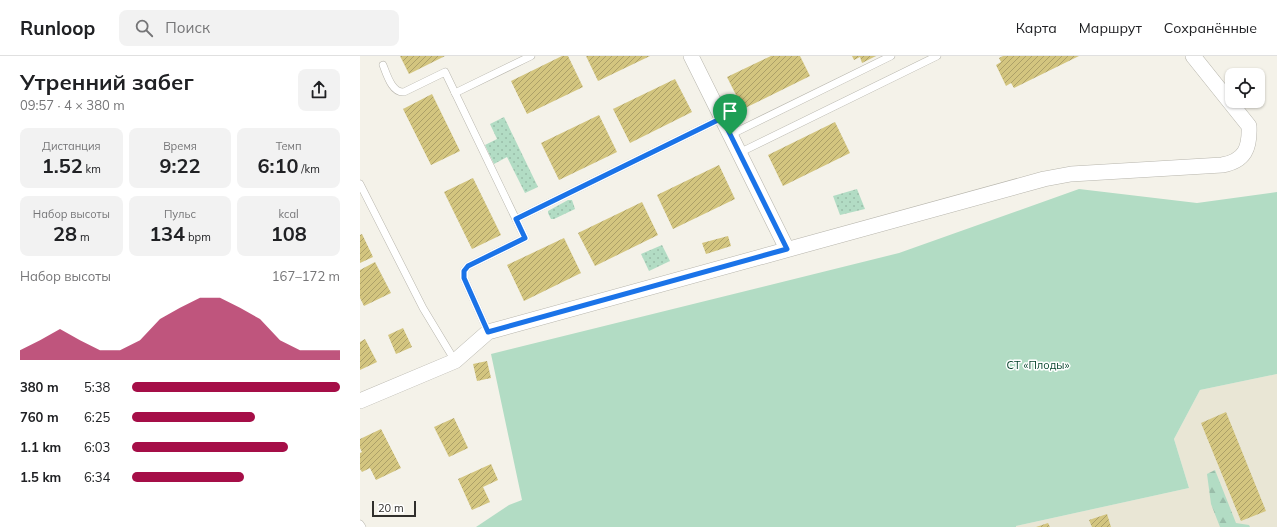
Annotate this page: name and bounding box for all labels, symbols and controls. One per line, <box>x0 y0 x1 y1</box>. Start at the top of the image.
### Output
search box <box>119 10 399 46</box>
text: Runloop <box>20 16 95 40</box>
icon: search <box>133 17 155 39</box>
text: Поиск <box>165 18 210 37</box>
text: Карта <box>1016 19 1057 37</box>
text: Маршрут <box>1079 19 1142 37</box>
text: Сохранённые <box>1164 19 1257 37</box>
text: Утренний забег <box>20 68 194 96</box>
map controls <box>1225 68 1265 108</box>
button: locate <box>1225 68 1265 108</box>
button: share <box>298 69 340 111</box>
pin <box>713 94 747 135</box>
text: 09:57 · 4 × 380 m <box>20 97 125 113</box>
icon: arrive <box>719 100 741 122</box>
text: Дистанция <box>42 139 101 153</box>
text: Время <box>163 139 197 153</box>
text: Темп <box>276 139 302 153</box>
text: 1.52 <box>42 153 83 178</box>
text: 9:22 <box>160 153 200 178</box>
text: 6:10 <box>258 153 298 178</box>
text: km <box>83 162 101 176</box>
text: /km <box>298 162 320 176</box>
text: Набор высоты <box>33 207 110 221</box>
text: Пульс <box>164 207 196 221</box>
text: kcal <box>279 207 299 221</box>
text: 28 <box>53 221 77 246</box>
text: 134 <box>149 221 185 246</box>
text: 108 <box>271 221 307 246</box>
text: m <box>77 230 90 244</box>
text: bpm <box>185 230 211 244</box>
text: Набор высоты <box>20 268 111 284</box>
text: 167–172 m <box>272 268 340 284</box>
park label: СТ «Плоды» <box>1007 358 1070 372</box>
text: 380 m <box>20 379 59 395</box>
text: 5:38 <box>84 379 110 395</box>
text: 760 m <box>20 409 59 425</box>
text: 6:25 <box>84 409 110 425</box>
text: 1.1 km <box>20 439 61 455</box>
text: 6:03 <box>84 439 110 455</box>
text: 1.5 km <box>20 469 61 485</box>
text: 6:34 <box>84 469 110 485</box>
scale bar <box>372 499 416 518</box>
text: 20 m <box>378 501 404 515</box>

